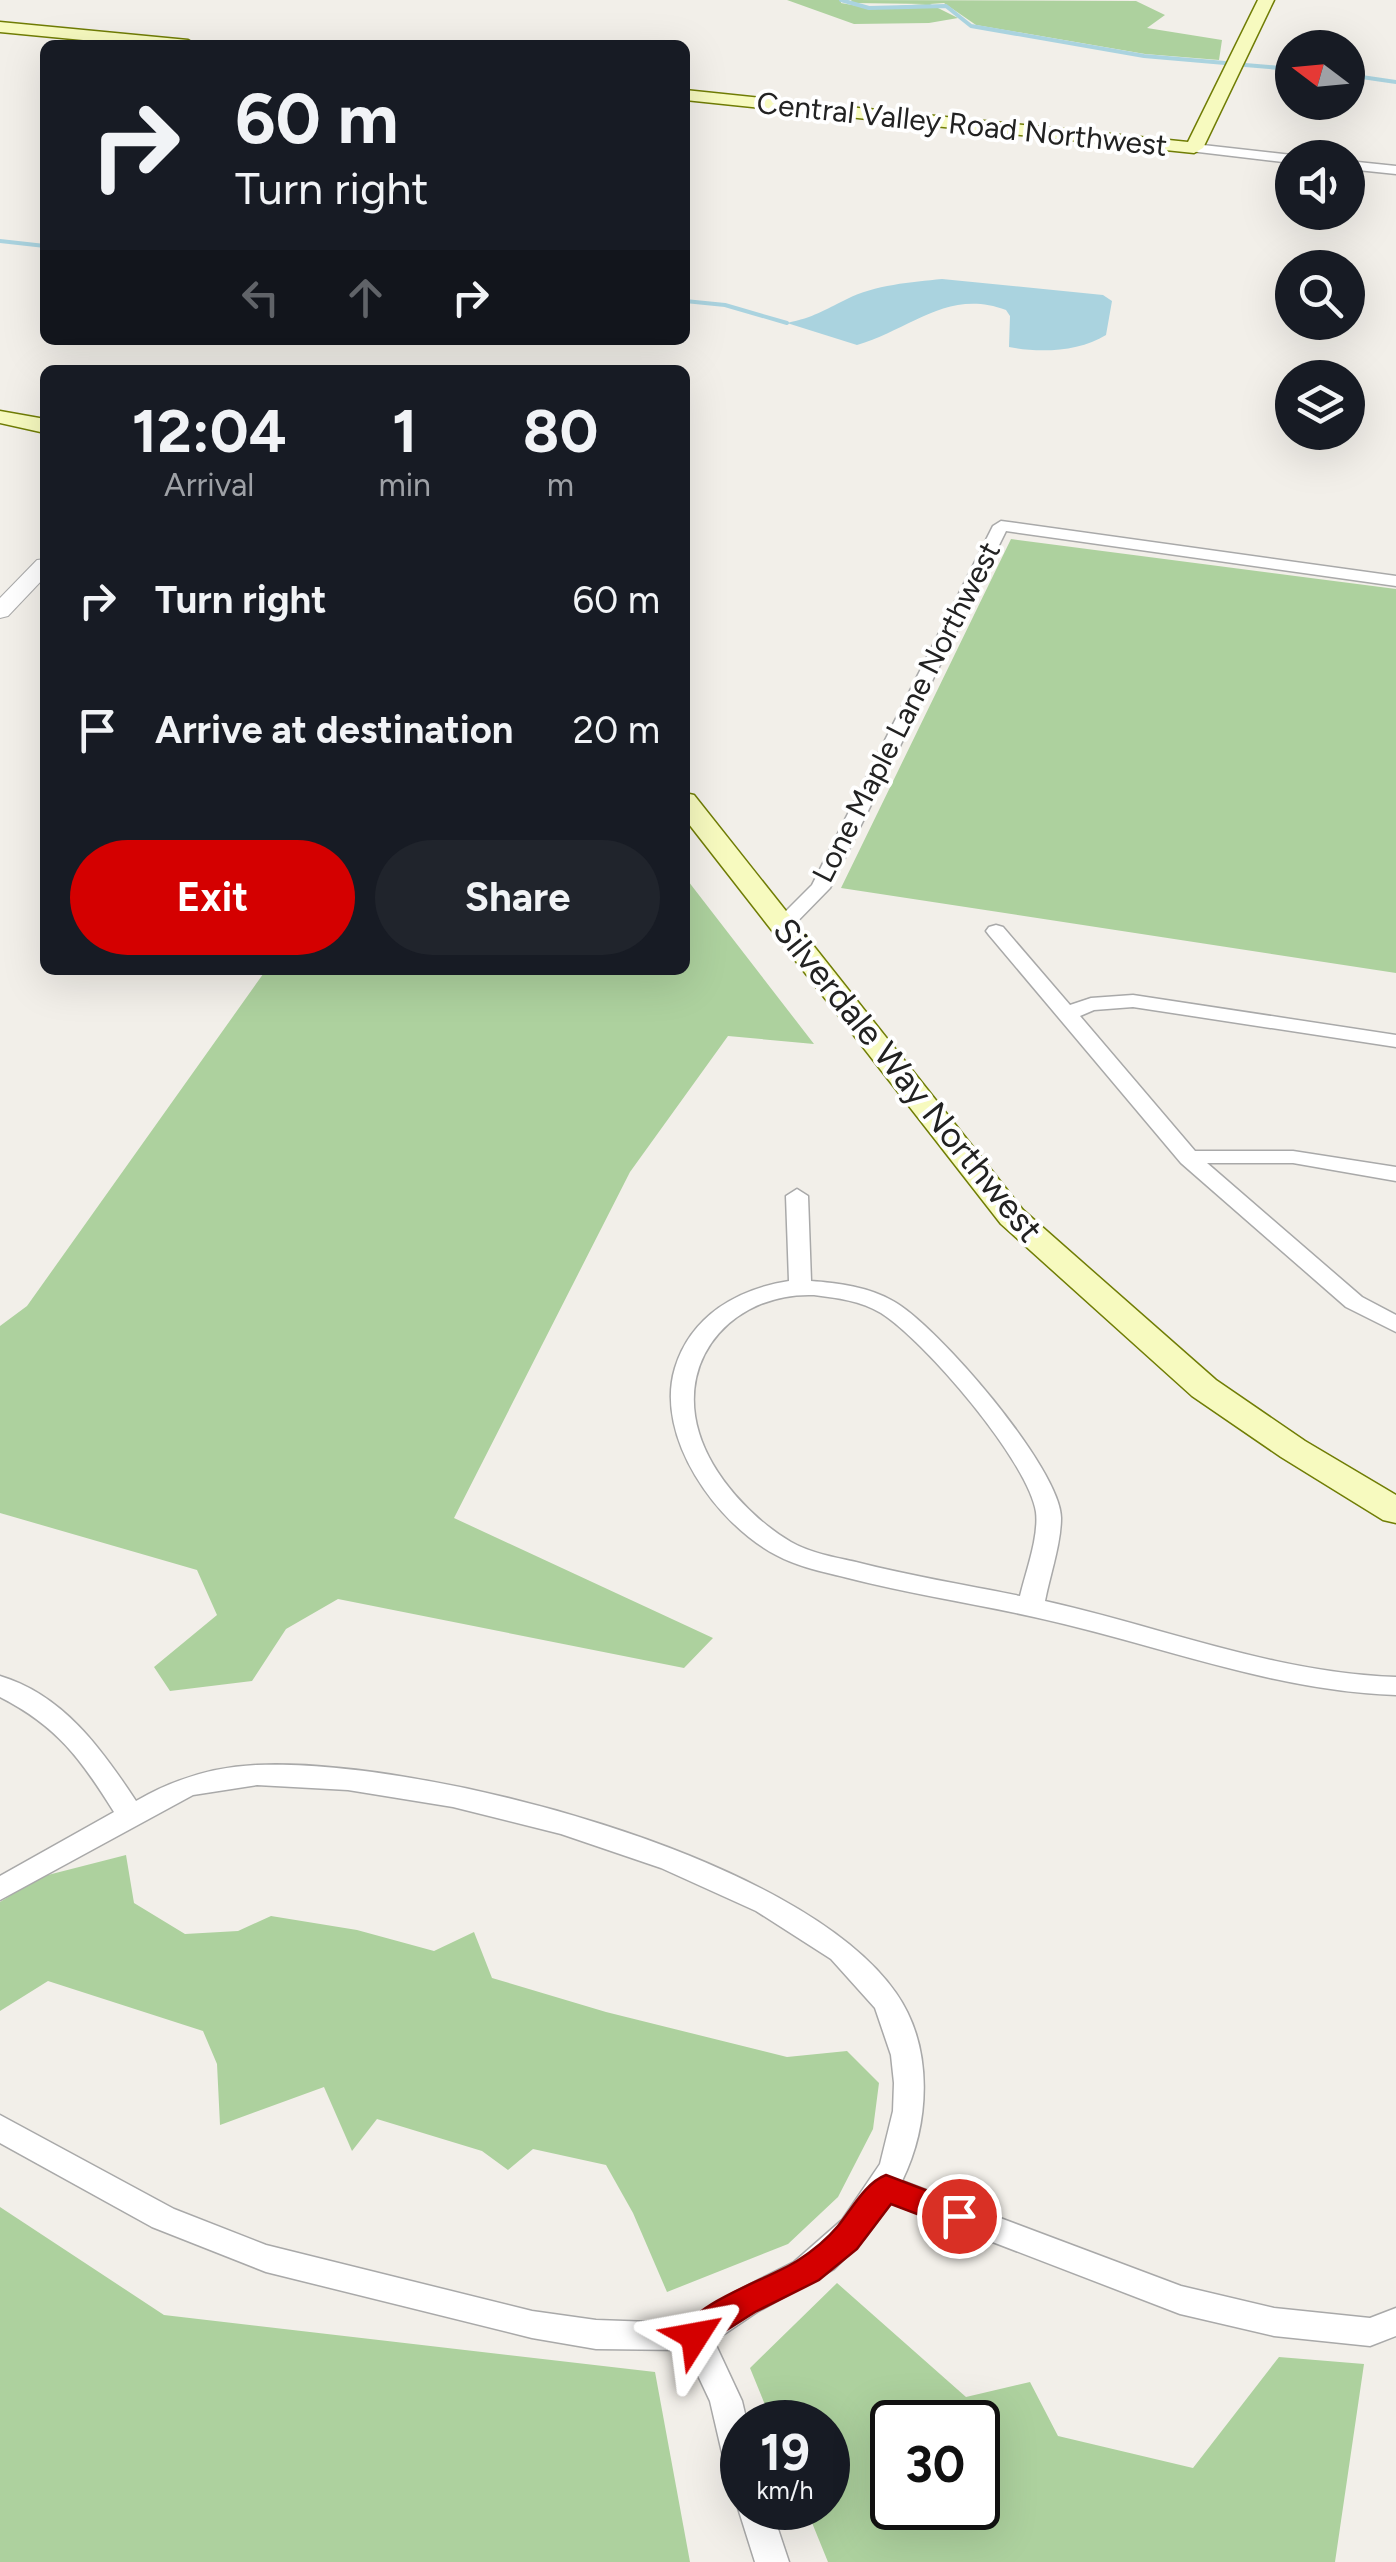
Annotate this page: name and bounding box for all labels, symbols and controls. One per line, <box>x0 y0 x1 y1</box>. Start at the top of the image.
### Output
north arrow <box>1275 30 1365 120</box>
map controls <box>1275 30 1365 450</box>
text: 60 m <box>235 76 399 161</box>
icon: right <box>70 80 200 210</box>
street label: Central Valley Road Northwest <box>755 84 1169 164</box>
button: sound <box>1275 140 1365 230</box>
text: Turn right <box>235 161 428 215</box>
button: search <box>1275 250 1365 340</box>
icon: left <box>233 270 288 325</box>
icon: ahead <box>338 270 393 325</box>
icon: right <box>443 270 498 325</box>
button: layers <box>1275 360 1365 450</box>
text: 12:04 <box>132 395 287 467</box>
text: 1 <box>392 395 417 467</box>
text: 80 <box>523 395 598 467</box>
text: Arrival <box>164 466 254 504</box>
text: min <box>378 466 431 504</box>
text: m <box>547 466 574 504</box>
street label: Lone Maple Lane Northwest <box>804 536 1008 888</box>
icon: right <box>70 573 125 628</box>
text: Turn right <box>155 577 327 623</box>
text: 60 m <box>572 577 660 623</box>
icon: arrive <box>70 703 125 758</box>
text: Arrive at destination <box>155 707 513 753</box>
text: 20 m <box>573 707 660 753</box>
button: Exit <box>70 840 355 955</box>
button: Share <box>375 840 660 955</box>
street label: Silverdale Way Northwest <box>765 910 1051 1250</box>
pin <box>917 2174 1002 2259</box>
icon: arrive <box>932 2189 987 2244</box>
position arrow <box>643 2284 747 2388</box>
speed limit sign: 30 <box>870 2400 1000 2530</box>
text: 19 <box>760 2422 810 2483</box>
text: km/h <box>756 2475 814 2505</box>

